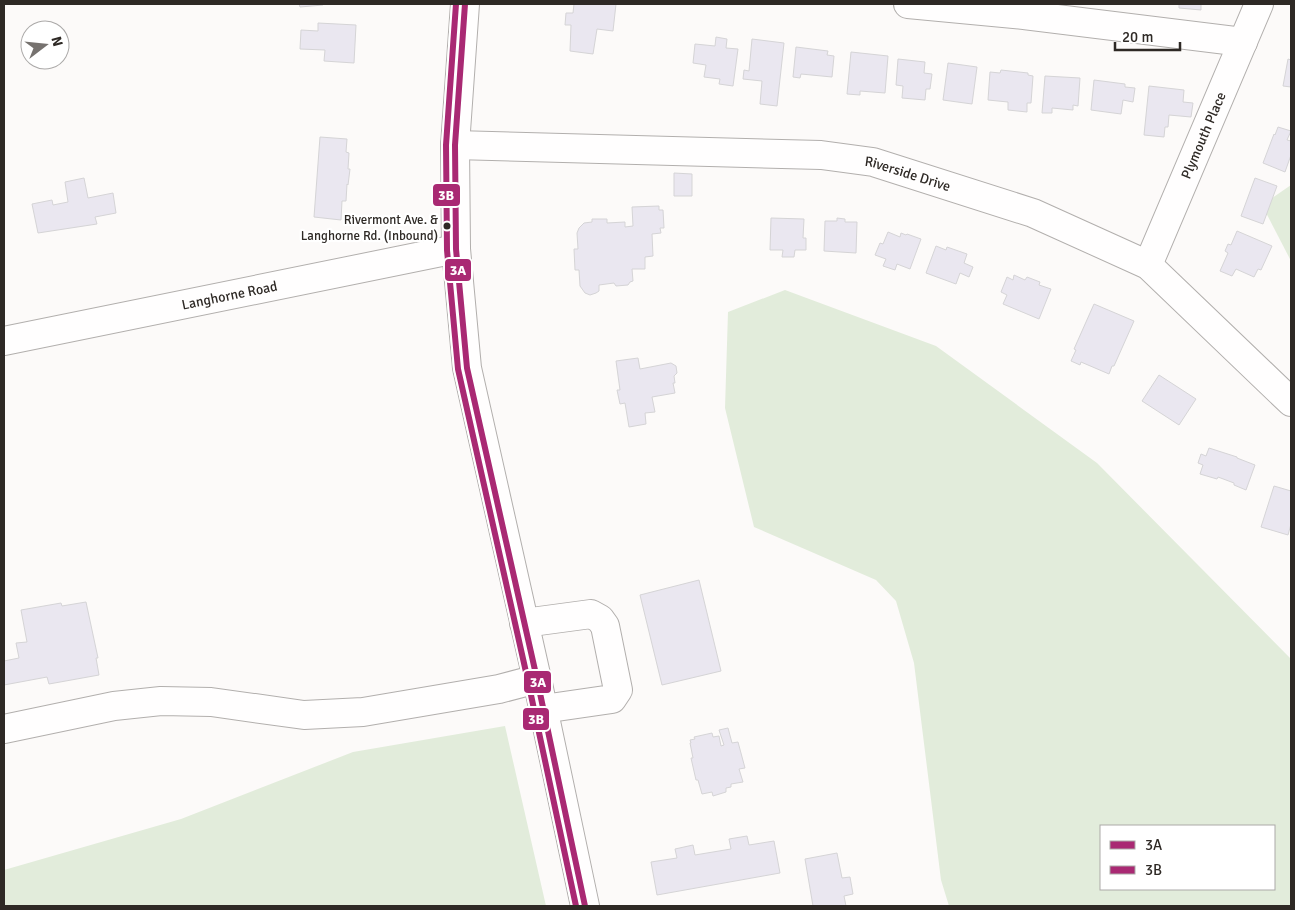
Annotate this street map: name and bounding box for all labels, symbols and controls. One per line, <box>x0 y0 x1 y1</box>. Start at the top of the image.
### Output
north arrow <box>20 20 70 70</box>
scale bar <box>1115 20 1180 52</box>
text: 20 m <box>1122 28 1153 46</box>
text: N <box>48 35 67 49</box>
street label: Plymouth Place <box>1178 89 1230 182</box>
street label: Riverside Drive <box>864 153 953 195</box>
line badge: 3B <box>432 183 461 207</box>
text: 3B <box>438 187 454 204</box>
place label: Rivermont Ave. & Langhorne Rd. (Inbound) <box>301 212 438 244</box>
marker: Rivermont Ave. & Langhorne Rd. (Inbound) <box>442 221 452 231</box>
line badge: 3A <box>444 258 472 282</box>
text: 3A <box>450 262 466 279</box>
street label: Langhorne Road <box>180 278 279 314</box>
line badge: 3A <box>523 670 552 694</box>
text: 3A <box>530 674 546 691</box>
line badge: 3B <box>522 707 550 731</box>
text: 3B <box>528 711 544 728</box>
legend <box>1100 825 1275 890</box>
text: 3A <box>1145 836 1162 854</box>
text: 3B <box>1145 861 1162 879</box>

